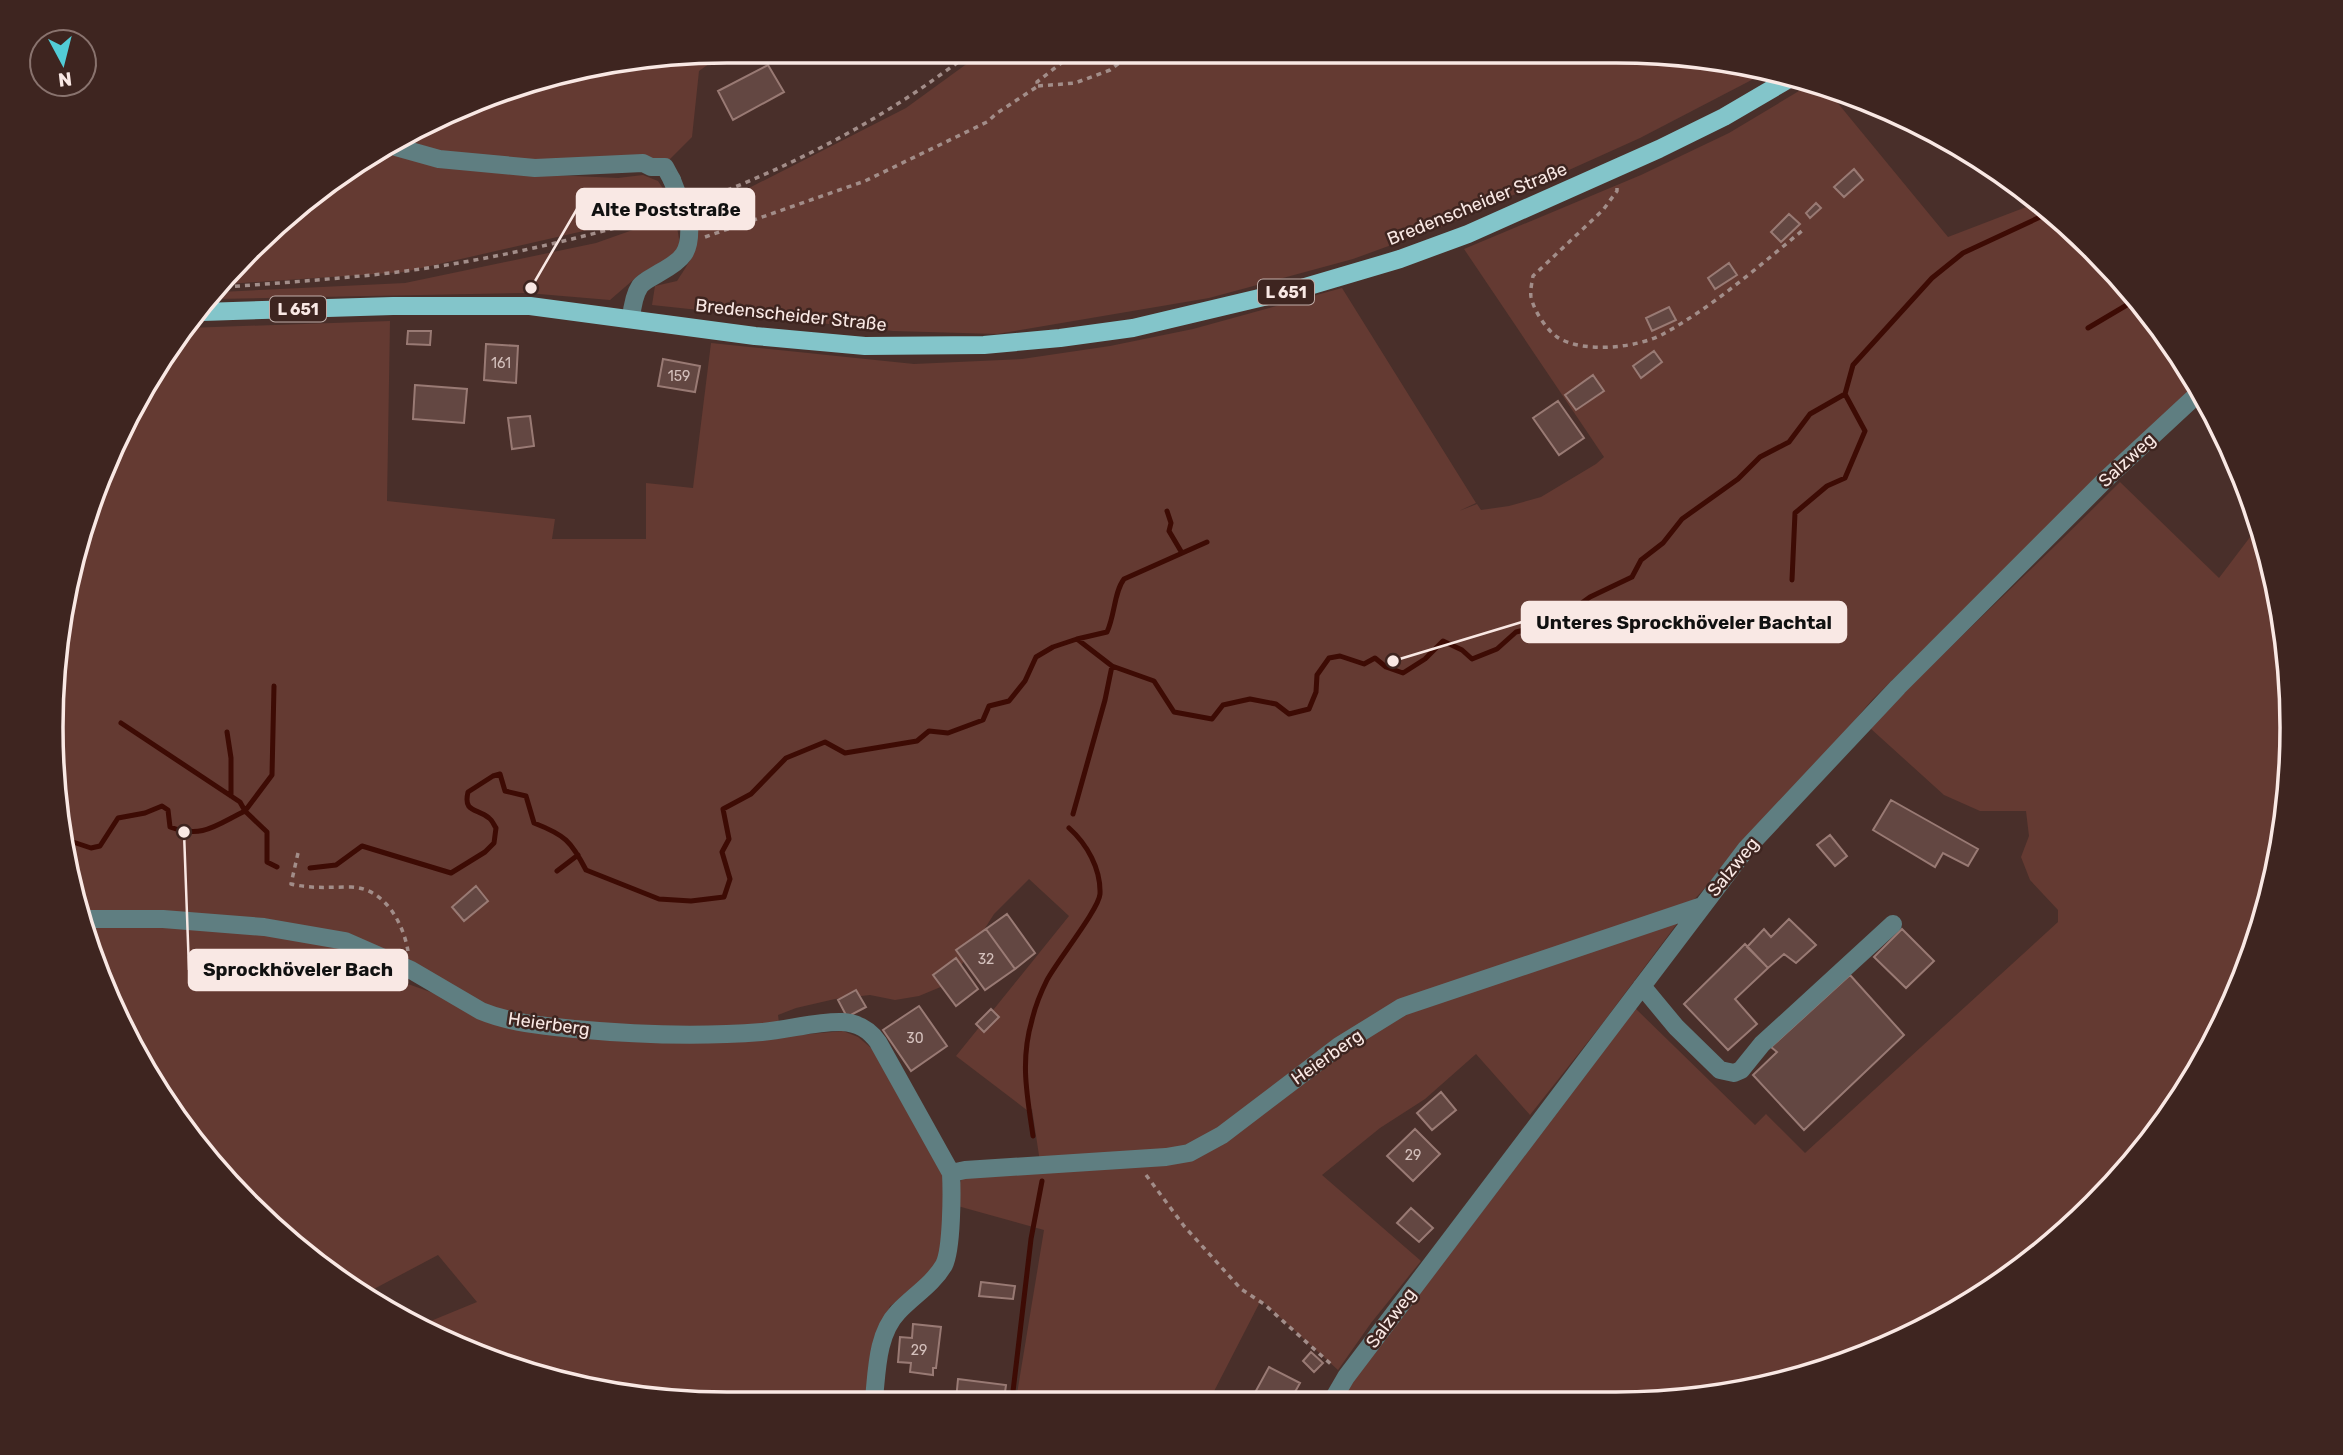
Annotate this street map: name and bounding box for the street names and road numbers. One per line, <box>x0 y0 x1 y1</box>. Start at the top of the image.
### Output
street label: Bredenscheider Straße <box>1384 158 1570 250</box>
road number: L 651 <box>1258 280 1314 304</box>
street label: Bredenscheider Straße <box>694 294 888 336</box>
road number: L 651 <box>270 296 326 322</box>
street label: Salzweg <box>2094 428 2160 492</box>
street label: Salzweg <box>1703 833 1763 901</box>
street label: Heierberg <box>507 1007 591 1041</box>
street label: Heierberg <box>1287 1024 1367 1090</box>
street label: Salzweg <box>1361 1284 1421 1352</box>

